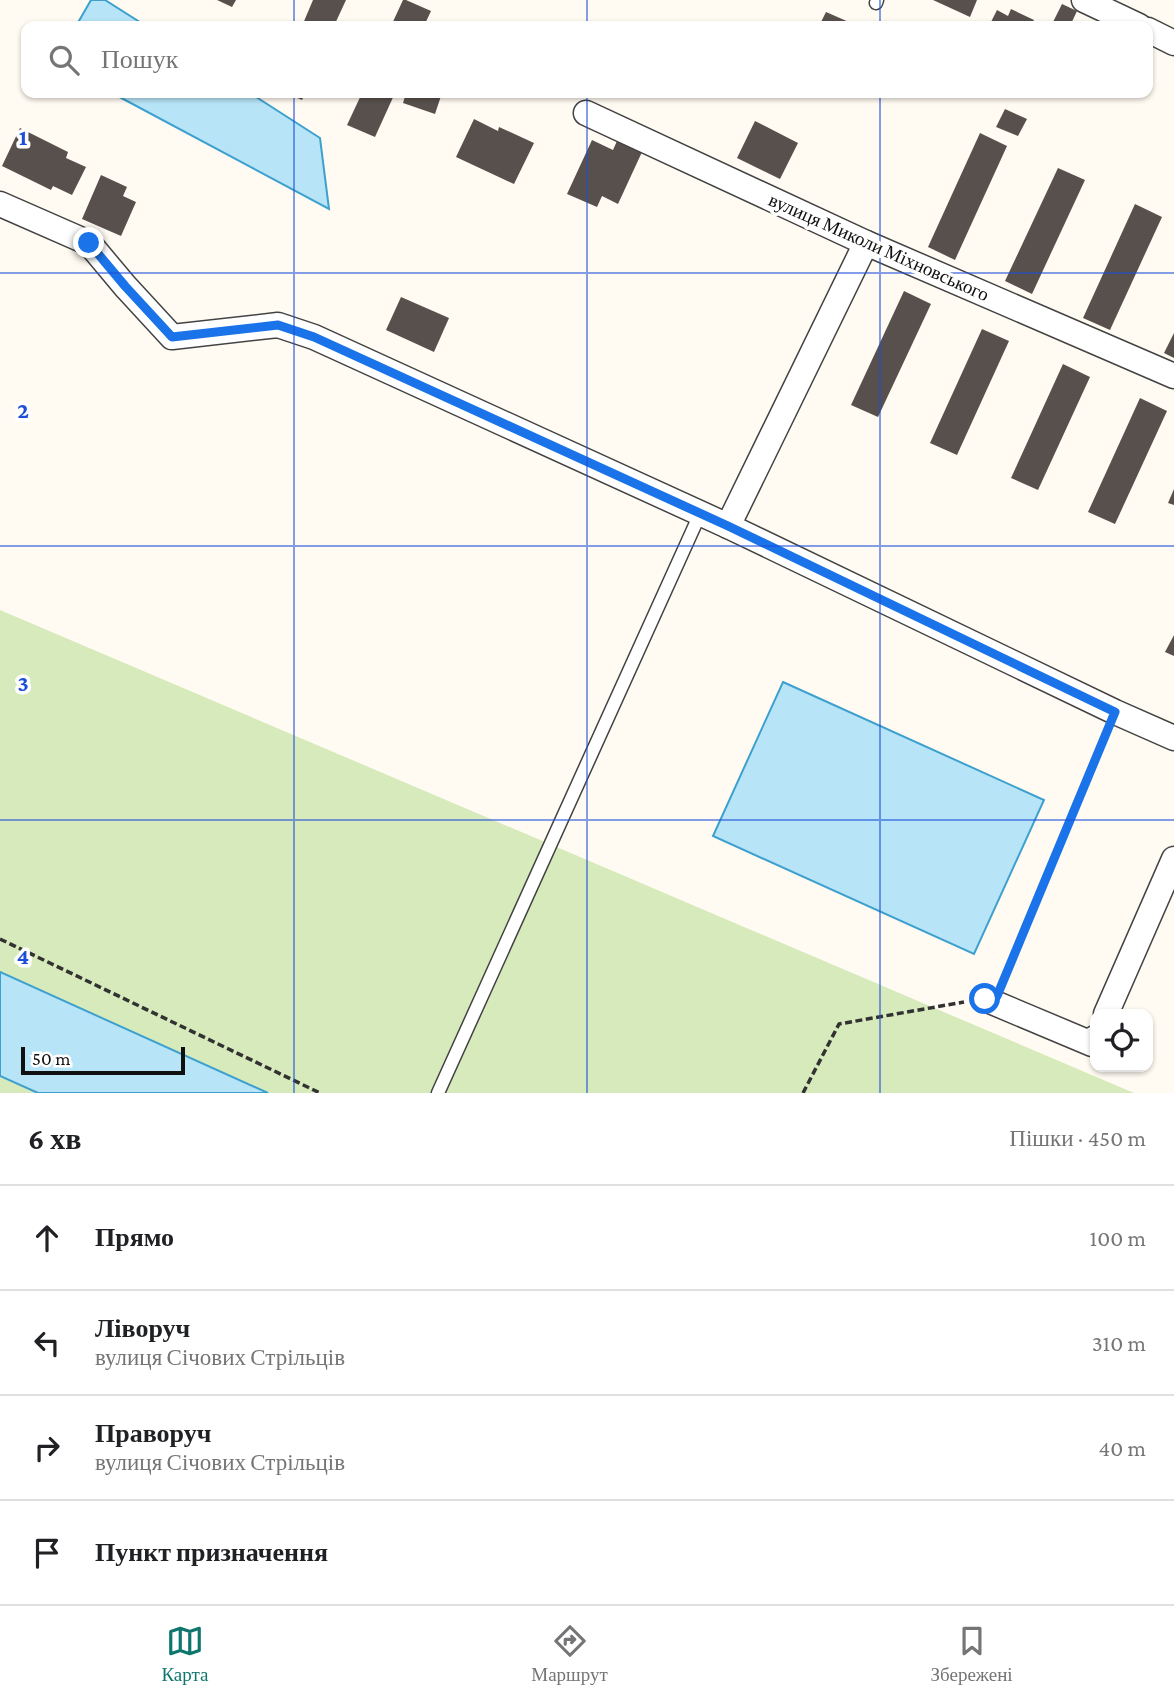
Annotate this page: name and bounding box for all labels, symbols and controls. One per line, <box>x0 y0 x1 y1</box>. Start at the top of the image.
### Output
search box <box>21 21 1153 98</box>
icon: search <box>45 41 83 79</box>
text: Пошук <box>101 45 178 74</box>
text: 1 <box>19 124 28 150</box>
street label: вулиця Миколи Міхновського <box>766 189 992 305</box>
route end <box>73 227 104 258</box>
text: 2 <box>17 397 29 423</box>
text: 3 <box>17 670 29 696</box>
text: 4 <box>17 943 29 969</box>
route start <box>969 983 1000 1014</box>
map controls <box>1090 1009 1153 1072</box>
button: locate <box>1090 1009 1153 1072</box>
scale bar <box>21 1044 186 1076</box>
text: 50 m <box>32 1048 71 1069</box>
text: 6 хв <box>28 1122 81 1155</box>
text: Пішки · 450 m <box>1009 1125 1146 1151</box>
icon: ahead <box>28 1219 66 1257</box>
text: Прямо <box>95 1223 174 1252</box>
text: 100 m <box>1090 1225 1146 1251</box>
text: Ліворуч <box>95 1314 190 1343</box>
icon: left <box>28 1324 66 1362</box>
text: 310 m <box>1092 1330 1146 1356</box>
text: вулиця Січових Стрільців <box>95 1344 345 1370</box>
text: Праворуч <box>95 1419 211 1448</box>
icon: right <box>28 1429 66 1467</box>
text: 40 m <box>1098 1435 1146 1461</box>
text: вулиця Січових Стрільців <box>95 1449 345 1475</box>
icon: arrive <box>28 1534 66 1572</box>
text: Пункт призначення <box>95 1538 328 1567</box>
tab: Карта <box>161 1622 208 1686</box>
tab: Маршрут <box>531 1622 608 1686</box>
tab: Збережені <box>931 1622 1013 1686</box>

